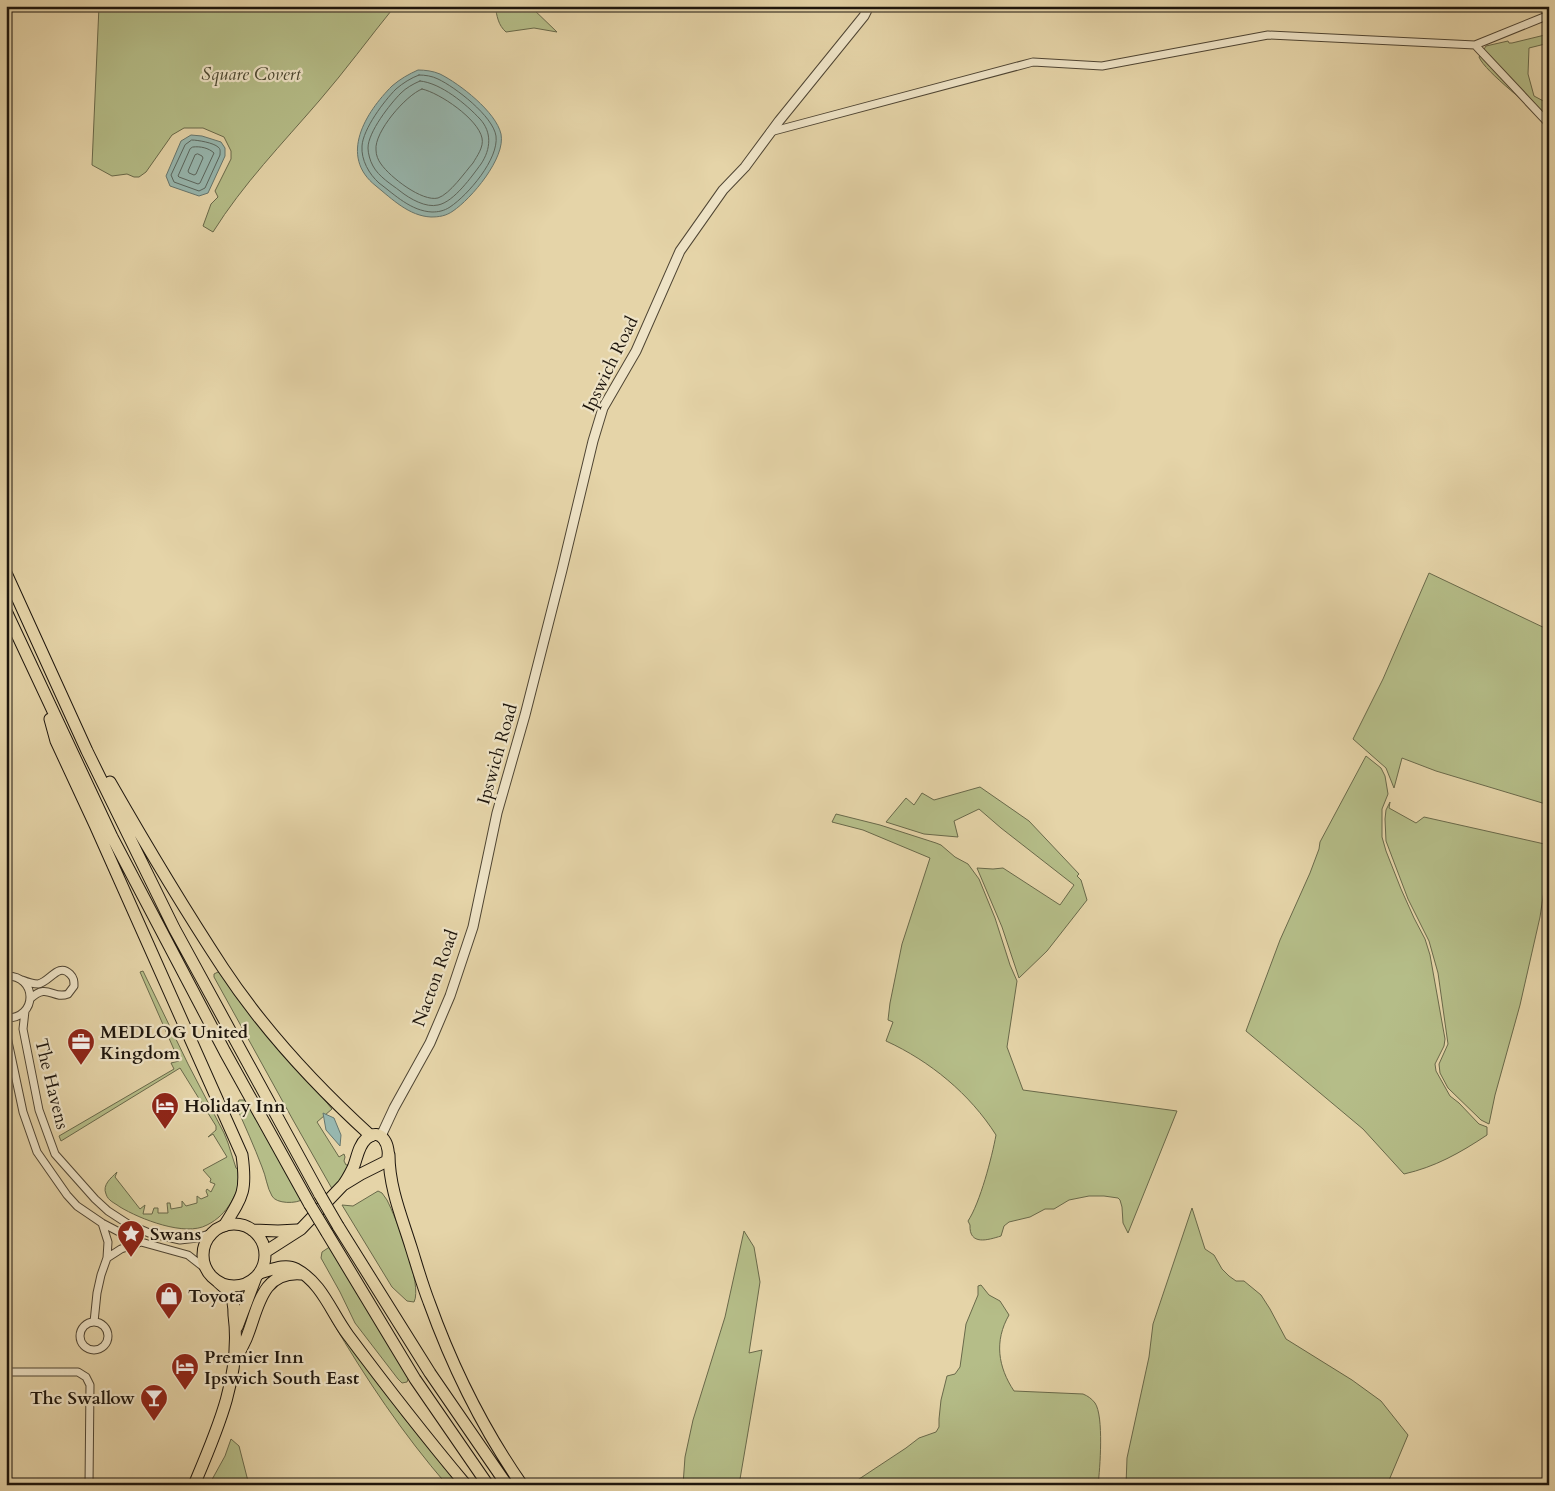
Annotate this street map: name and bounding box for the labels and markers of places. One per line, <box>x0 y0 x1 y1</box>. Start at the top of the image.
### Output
place label: MEDLOG United Kingdom <box>100 1020 249 1066</box>
office icon: MEDLOG United Kingdom <box>66 1027 96 1066</box>
hotel icon: Holiday Inn <box>150 1091 180 1130</box>
place label: Holiday Inn <box>184 1094 286 1119</box>
place icon: Swans <box>116 1219 146 1258</box>
place label: Swans <box>150 1222 201 1247</box>
shop icon: Toyota <box>154 1281 184 1320</box>
place label: Toyota <box>188 1284 244 1309</box>
place label: Premier Inn Ipswich South East <box>204 1345 360 1391</box>
hotel icon: Premier Inn Ipswich South East <box>170 1352 200 1391</box>
bar icon: The Swallow <box>139 1383 169 1422</box>
place label: The Swallow <box>30 1386 135 1411</box>

